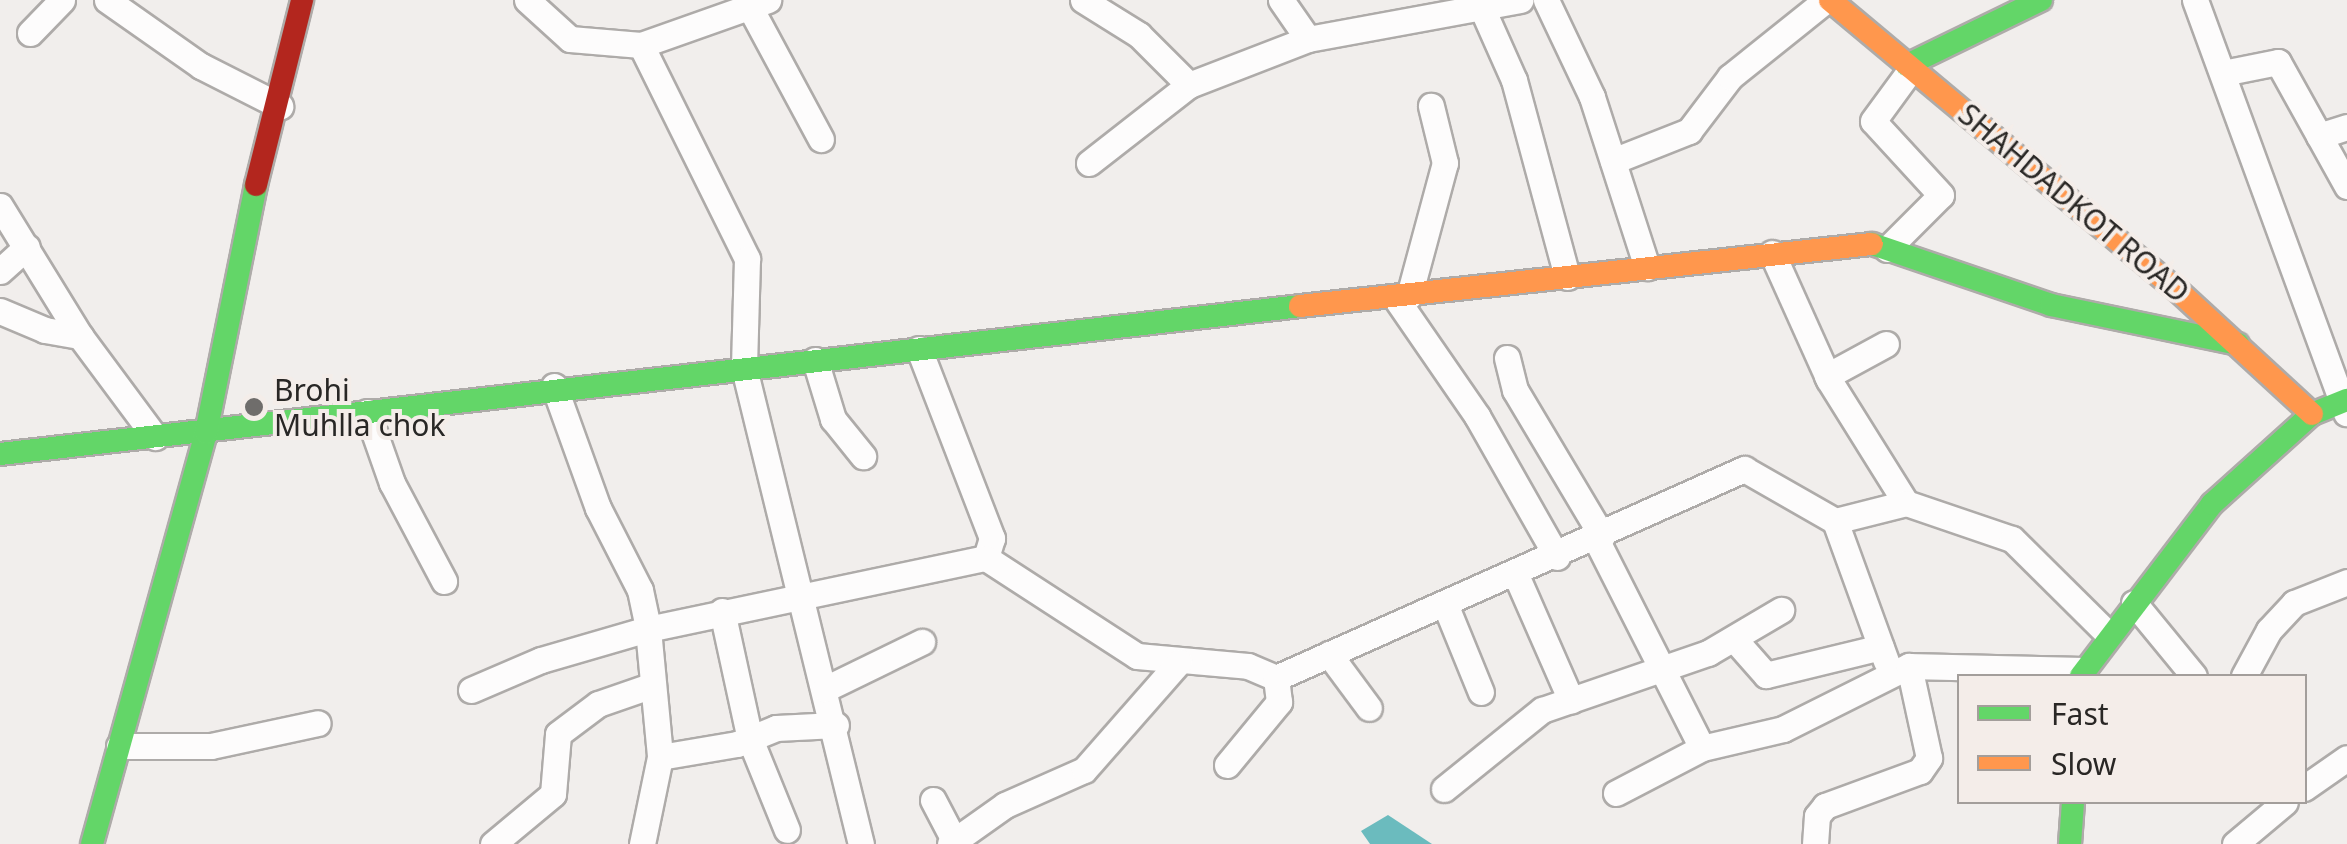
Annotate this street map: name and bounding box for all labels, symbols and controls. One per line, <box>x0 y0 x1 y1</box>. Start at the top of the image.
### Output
street label: SHAHDADKOT ROAD <box>1951 96 2197 310</box>
place label: Brohi Muhlla chok <box>274 372 446 442</box>
marker: Brohi Muhlla chok <box>243 396 265 418</box>
legend <box>1957 674 2307 804</box>
text: Fast <box>2051 693 2109 734</box>
text: Slow <box>2051 743 2116 784</box>

